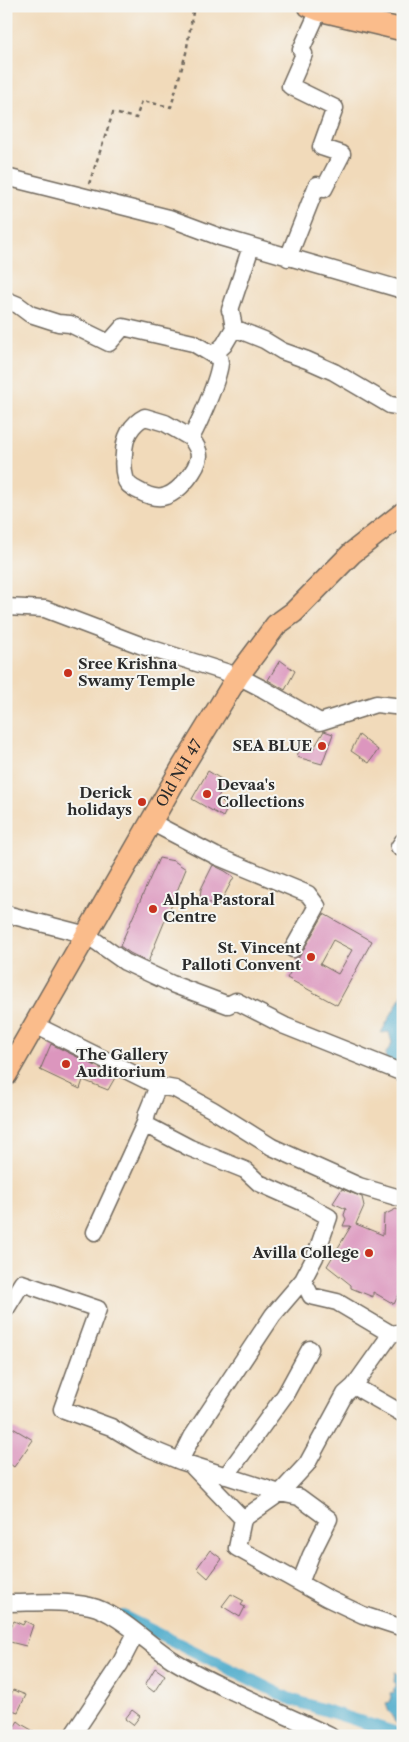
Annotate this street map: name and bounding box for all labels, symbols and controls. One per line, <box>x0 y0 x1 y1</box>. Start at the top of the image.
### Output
place label: Sree Krishna Swamy Temple <box>78 654 195 690</box>
marker: Sree Krishna Swamy Temple <box>62 667 74 679</box>
street label: Old NH 47 <box>152 735 206 810</box>
place label: SEA BLUE <box>232 736 312 755</box>
marker: SEA BLUE <box>316 740 328 752</box>
place label: Devaa's Collections <box>217 775 305 811</box>
place label: Derick holidays <box>67 783 133 819</box>
marker: Devaa's Collections <box>201 788 213 800</box>
marker: Derick holidays <box>136 796 148 808</box>
place label: Alpha Pastoral Centre <box>162 890 275 926</box>
marker: Alpha Pastoral Centre <box>147 903 159 915</box>
place label: St. Vincent Palloti Convent <box>182 938 301 974</box>
marker: St. Vincent Palloti Convent <box>305 951 317 963</box>
place label: The Gallery Auditorium <box>75 1045 169 1081</box>
marker: The Gallery Auditorium <box>60 1058 72 1070</box>
place label: Avilla College <box>251 1243 359 1262</box>
marker: Avilla College <box>363 1247 375 1259</box>

